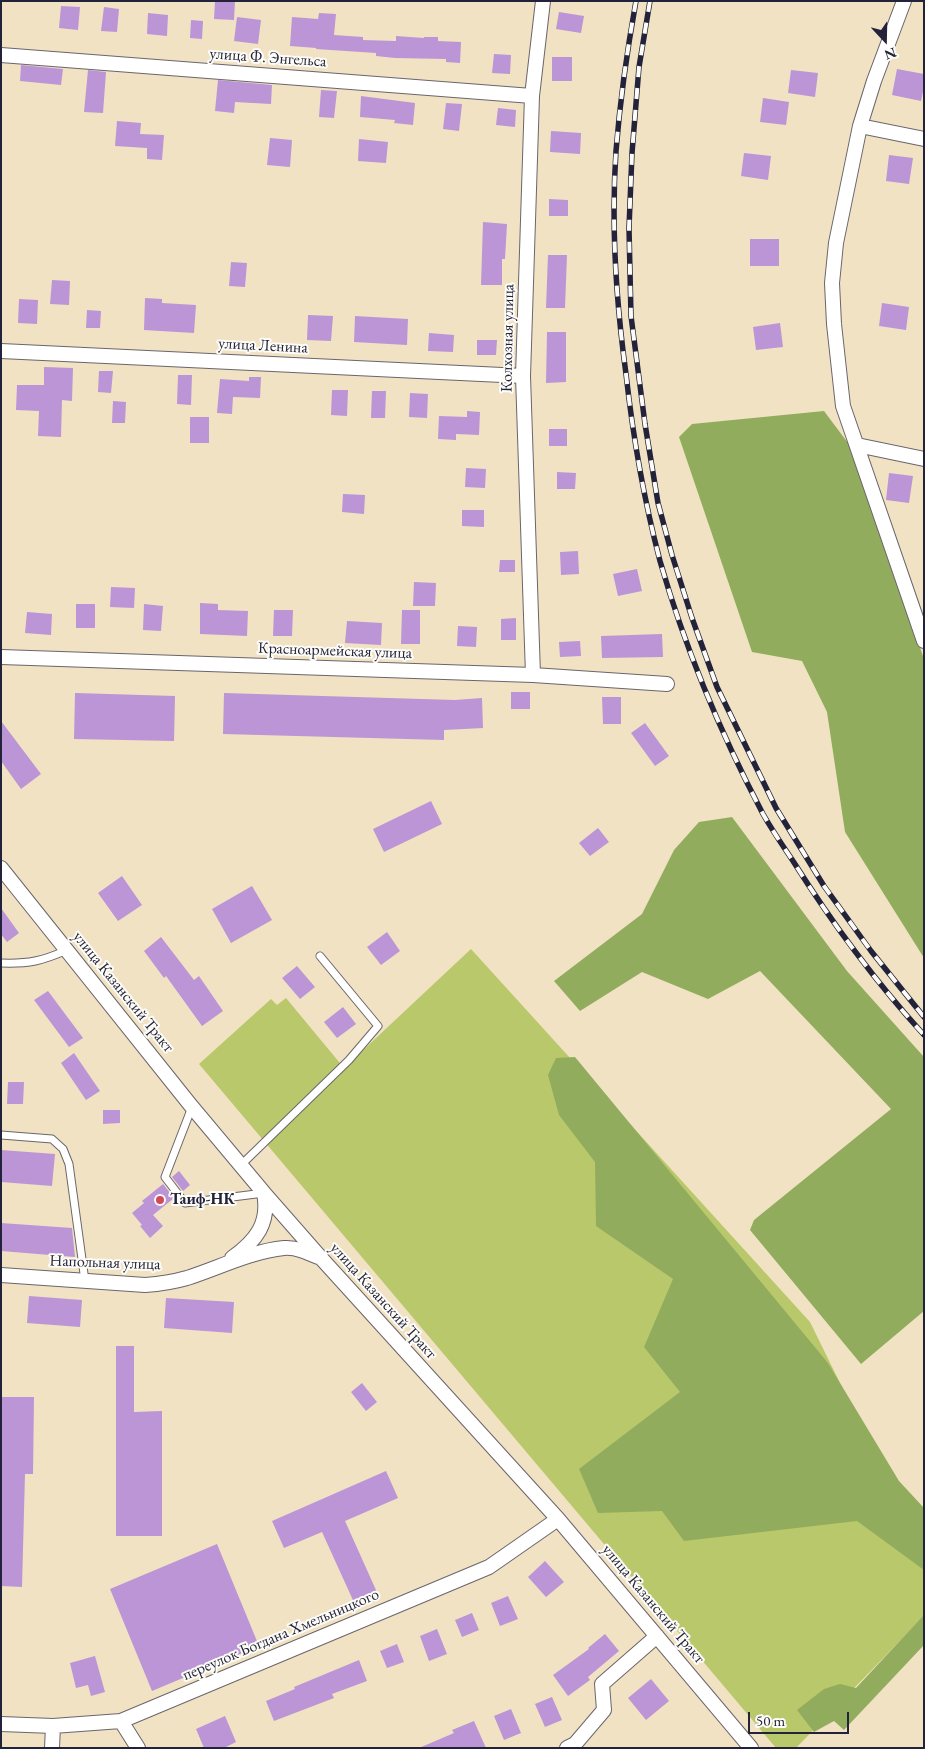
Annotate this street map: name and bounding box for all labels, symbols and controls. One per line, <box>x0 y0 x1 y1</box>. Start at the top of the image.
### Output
north arrow <box>860 15 910 65</box>
street label: улица Ф. Энгельса <box>209 44 327 72</box>
text: N <box>882 44 899 64</box>
street label: Колхозная улица <box>497 284 519 392</box>
street label: улица Ленина <box>218 334 308 358</box>
street label: Красноармейская улица <box>258 639 412 663</box>
street label: улица Казанский Тракт <box>68 928 178 1056</box>
place label: Таиф-НК <box>170 1190 235 1210</box>
marker: Таиф-НК <box>154 1194 166 1206</box>
street label: улица Казанский Тракт <box>326 1239 440 1363</box>
street label: Напольная улица <box>49 1251 161 1275</box>
street label: улица Казанский Тракт <box>597 1540 709 1668</box>
street label: переулок Богдана Хмельницкого <box>180 1585 382 1685</box>
scale bar <box>750 1702 851 1734</box>
text: 50 m <box>756 1711 785 1730</box>

